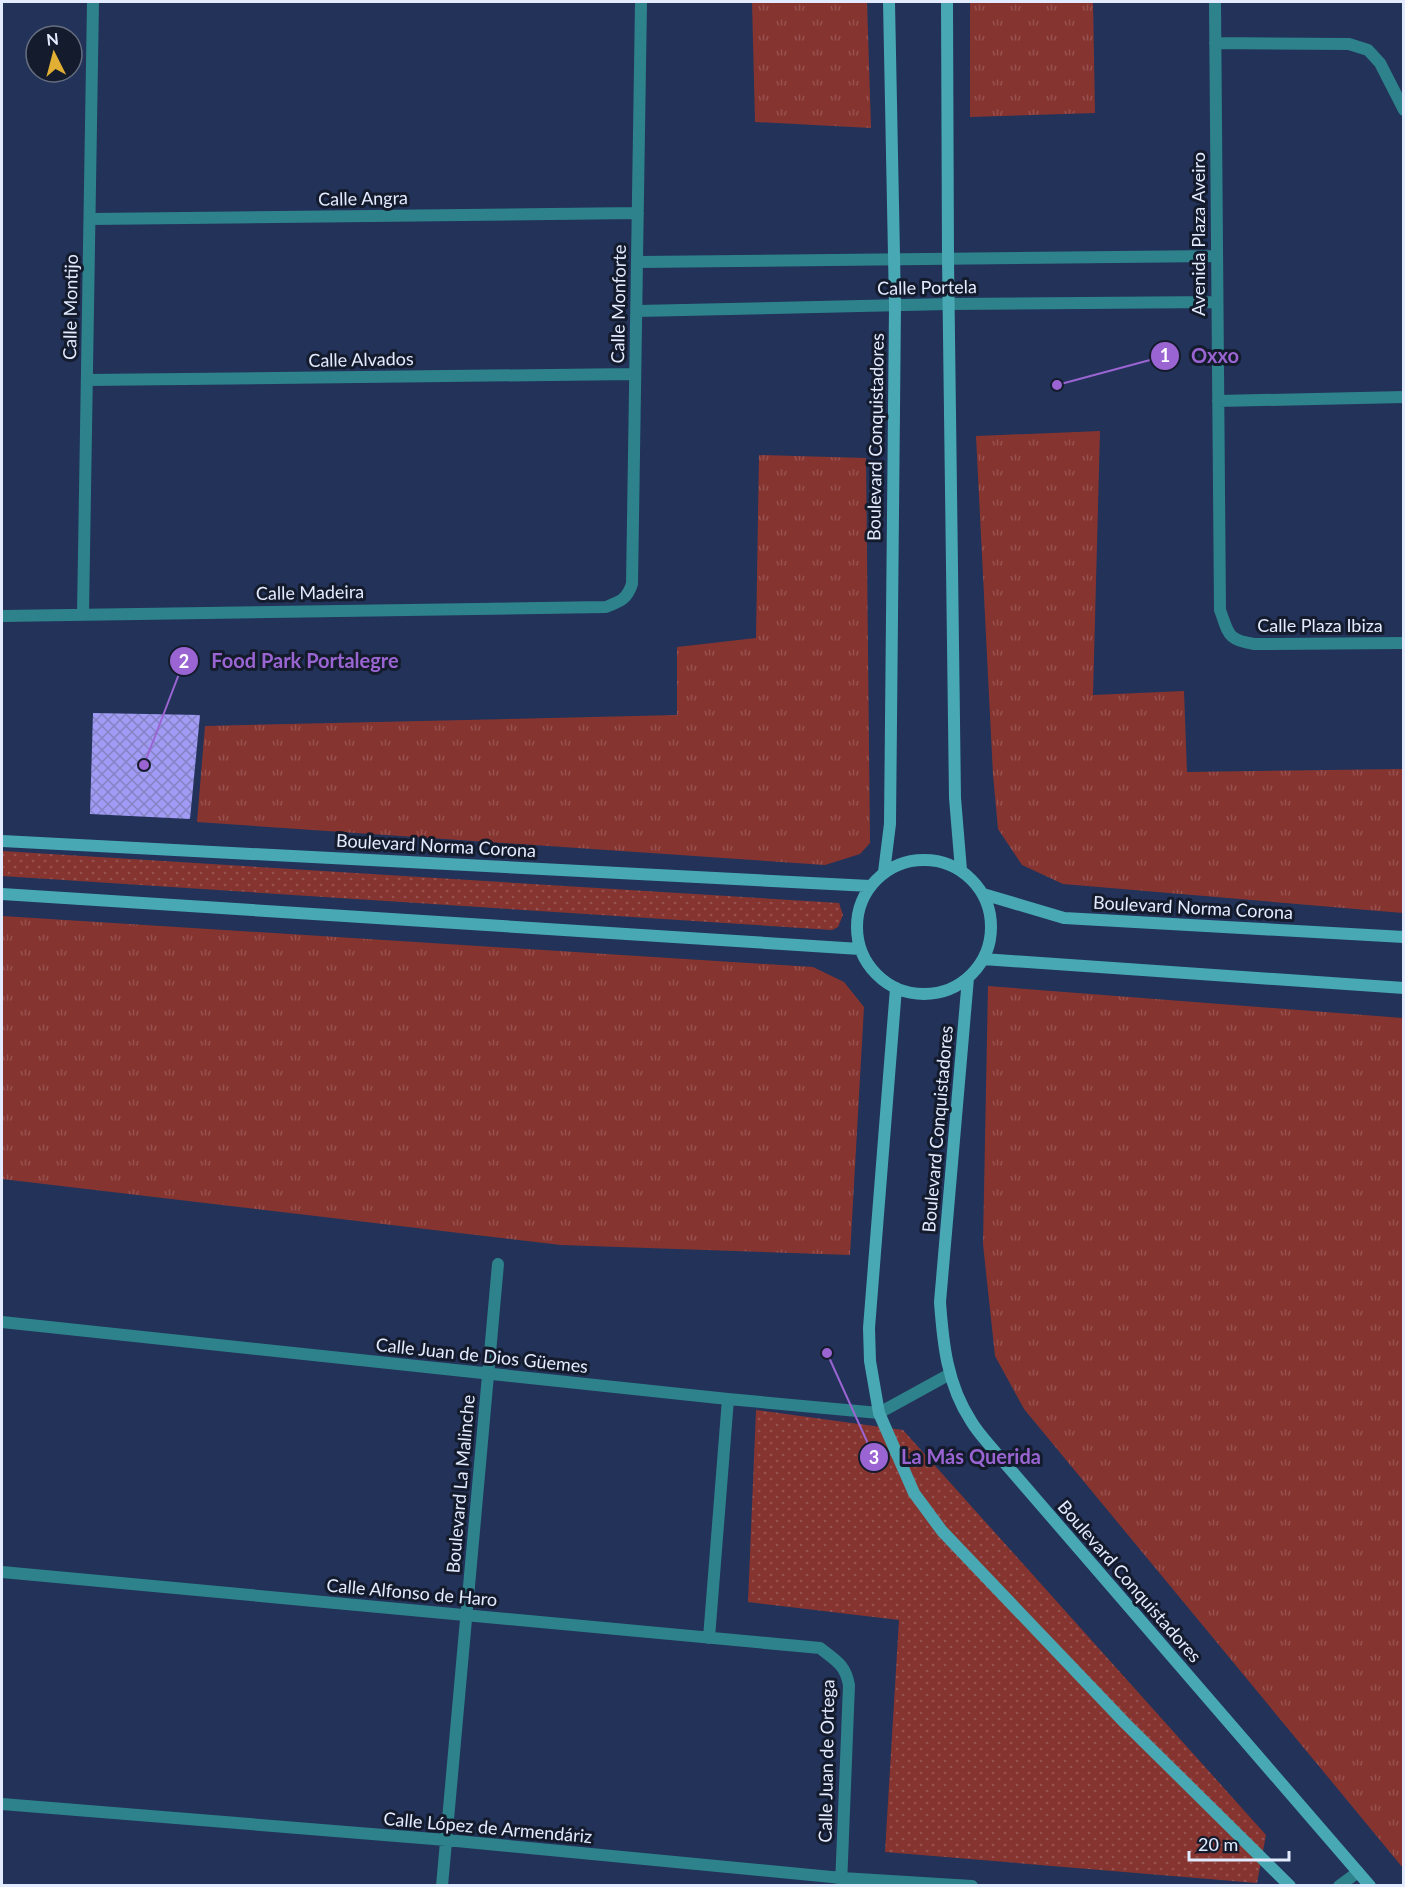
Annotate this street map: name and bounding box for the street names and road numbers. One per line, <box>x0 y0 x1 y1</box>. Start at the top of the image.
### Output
street label: Avenida Plaza Aveiro <box>1187 152 1209 316</box>
street label: Calle Angra <box>318 186 408 210</box>
street label: Calle Monforte <box>606 244 630 364</box>
street label: Calle Montijo <box>58 254 82 360</box>
street label: Calle Portela <box>877 275 977 299</box>
street label: Boulevard Conquistadores <box>862 333 888 541</box>
street label: Calle Alvados <box>308 347 414 371</box>
street label: Calle Madeira <box>256 580 364 604</box>
street label: Calle Plaza Ibiza <box>1257 614 1383 636</box>
street label: Boulevard Norma Corona <box>335 829 537 861</box>
street label: Boulevard Norma Corona <box>1092 891 1294 923</box>
street label: Boulevard Conquistadores <box>917 1024 957 1233</box>
street label: Calle Juan de Dios Güemes <box>375 1333 589 1377</box>
street label: Boulevard La Malinche <box>441 1394 479 1574</box>
street label: Boulevard Conquistadores <box>1054 1495 1207 1667</box>
street label: Calle Alfonso de Haro <box>326 1574 498 1610</box>
street label: Calle Juan de Ortega <box>814 1679 838 1843</box>
street label: Calle López de Armendáriz <box>383 1807 593 1847</box>

